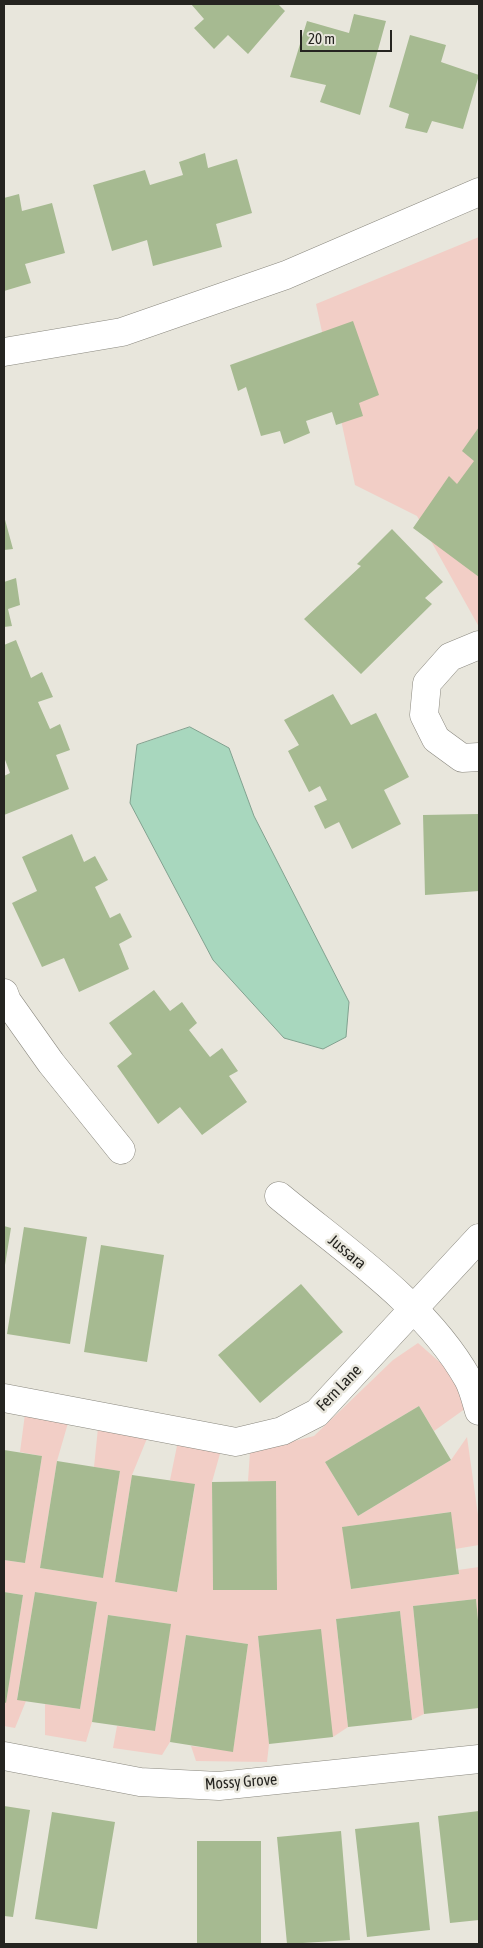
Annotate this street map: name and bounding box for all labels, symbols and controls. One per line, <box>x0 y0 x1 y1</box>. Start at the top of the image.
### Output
scale bar <box>303 20 396 52</box>
text: 20 m <box>308 30 335 47</box>
street label: Jussara <box>324 1231 370 1273</box>
street label: Fern Lane <box>312 1361 366 1415</box>
street label: Mossy Grove <box>204 1770 278 1794</box>

